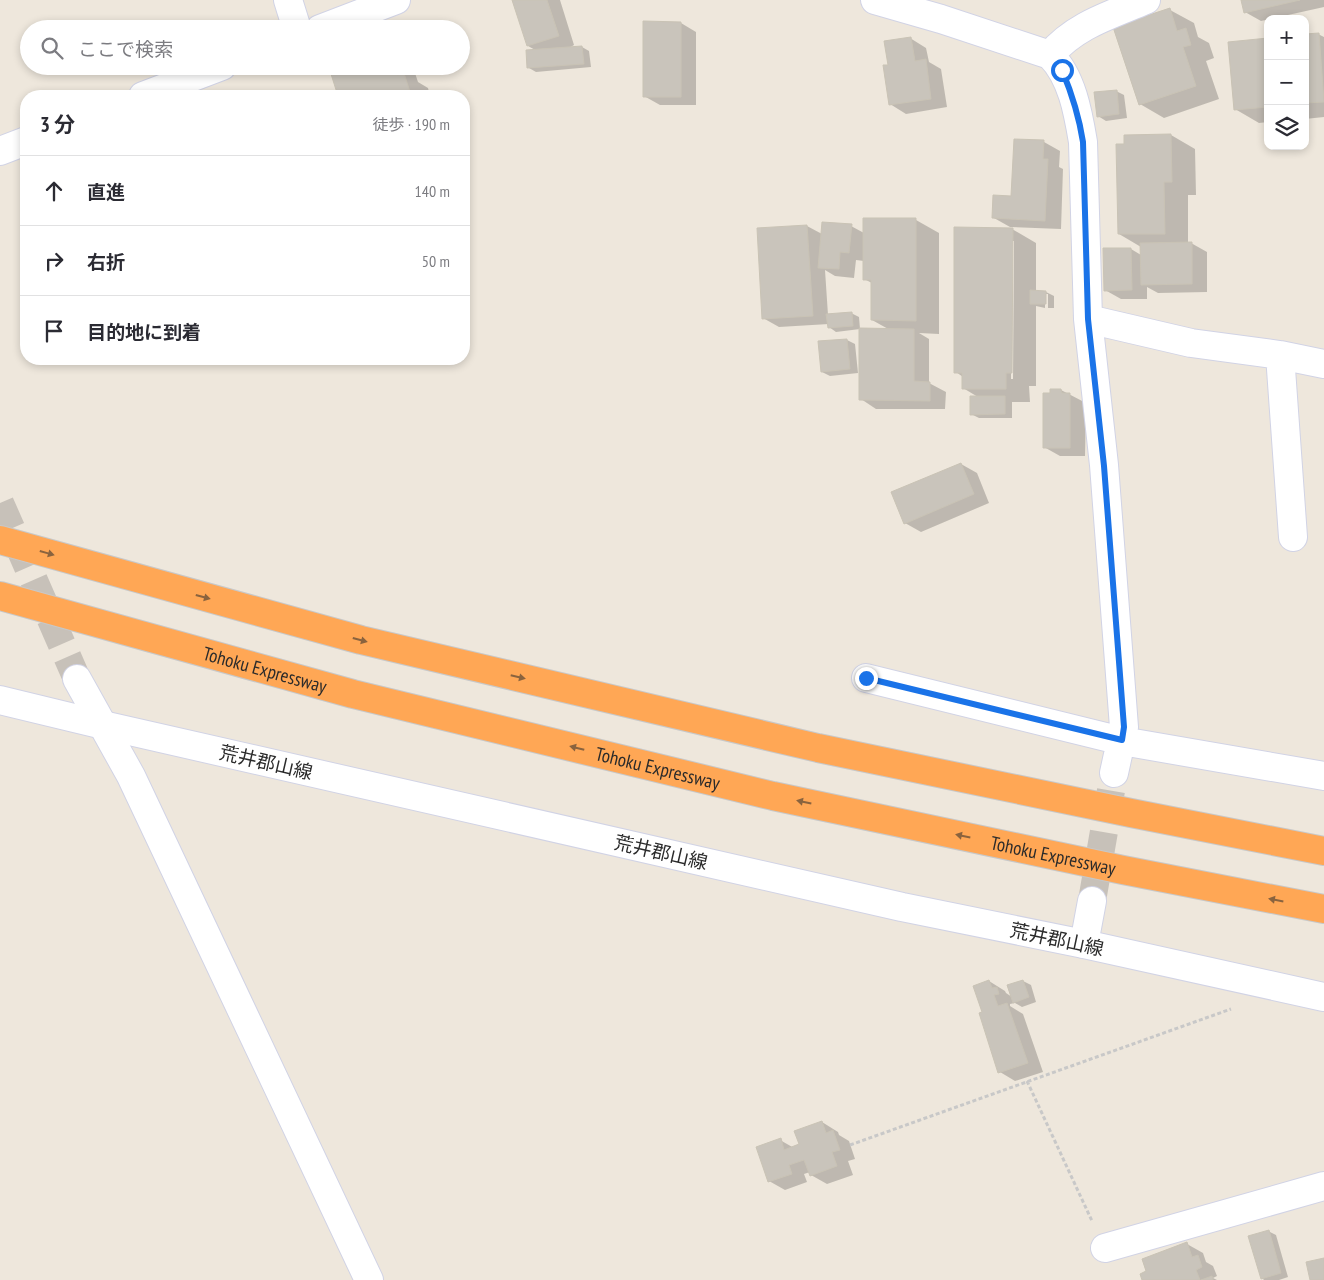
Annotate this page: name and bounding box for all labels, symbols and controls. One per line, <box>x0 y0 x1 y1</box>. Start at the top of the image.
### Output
map controls <box>1264 15 1309 150</box>
button: + <box>1264 15 1309 60</box>
search box <box>20 20 470 75</box>
icon: search <box>38 34 66 62</box>
text: ここで検索 <box>78 37 173 61</box>
route start <box>1051 59 1074 82</box>
button: − <box>1264 60 1309 105</box>
button: layers <box>1264 105 1309 150</box>
text: 3 分 <box>40 111 75 138</box>
text: 徒歩 · 190 m <box>372 114 450 134</box>
icon: ahead <box>40 177 68 205</box>
text: 直進 <box>87 180 125 204</box>
text: 140 m <box>415 181 450 201</box>
icon: right <box>40 247 68 275</box>
text: 右折 <box>87 250 125 274</box>
text: 50 m <box>422 251 450 271</box>
icon: arrive <box>40 317 68 345</box>
text: 目的地に到着 <box>87 320 201 344</box>
one-way arrow <box>39 550 54 558</box>
one-way arrow <box>196 593 211 601</box>
one-way arrow <box>353 636 368 644</box>
street label: Tohoku Expressway <box>200 641 330 698</box>
route end <box>855 667 878 690</box>
one-way arrow <box>511 673 526 681</box>
street label: 荒井郡山線 <box>217 740 315 784</box>
street label: Tohoku Expressway <box>593 741 723 795</box>
one-way arrow <box>570 744 585 752</box>
one-way arrow <box>796 798 811 806</box>
street label: 荒井郡山線 <box>612 830 710 874</box>
street label: Tohoku Expressway <box>989 830 1119 880</box>
one-way arrow <box>955 832 970 840</box>
one-way arrow <box>1269 896 1284 904</box>
street label: 荒井郡山線 <box>1008 917 1106 961</box>

